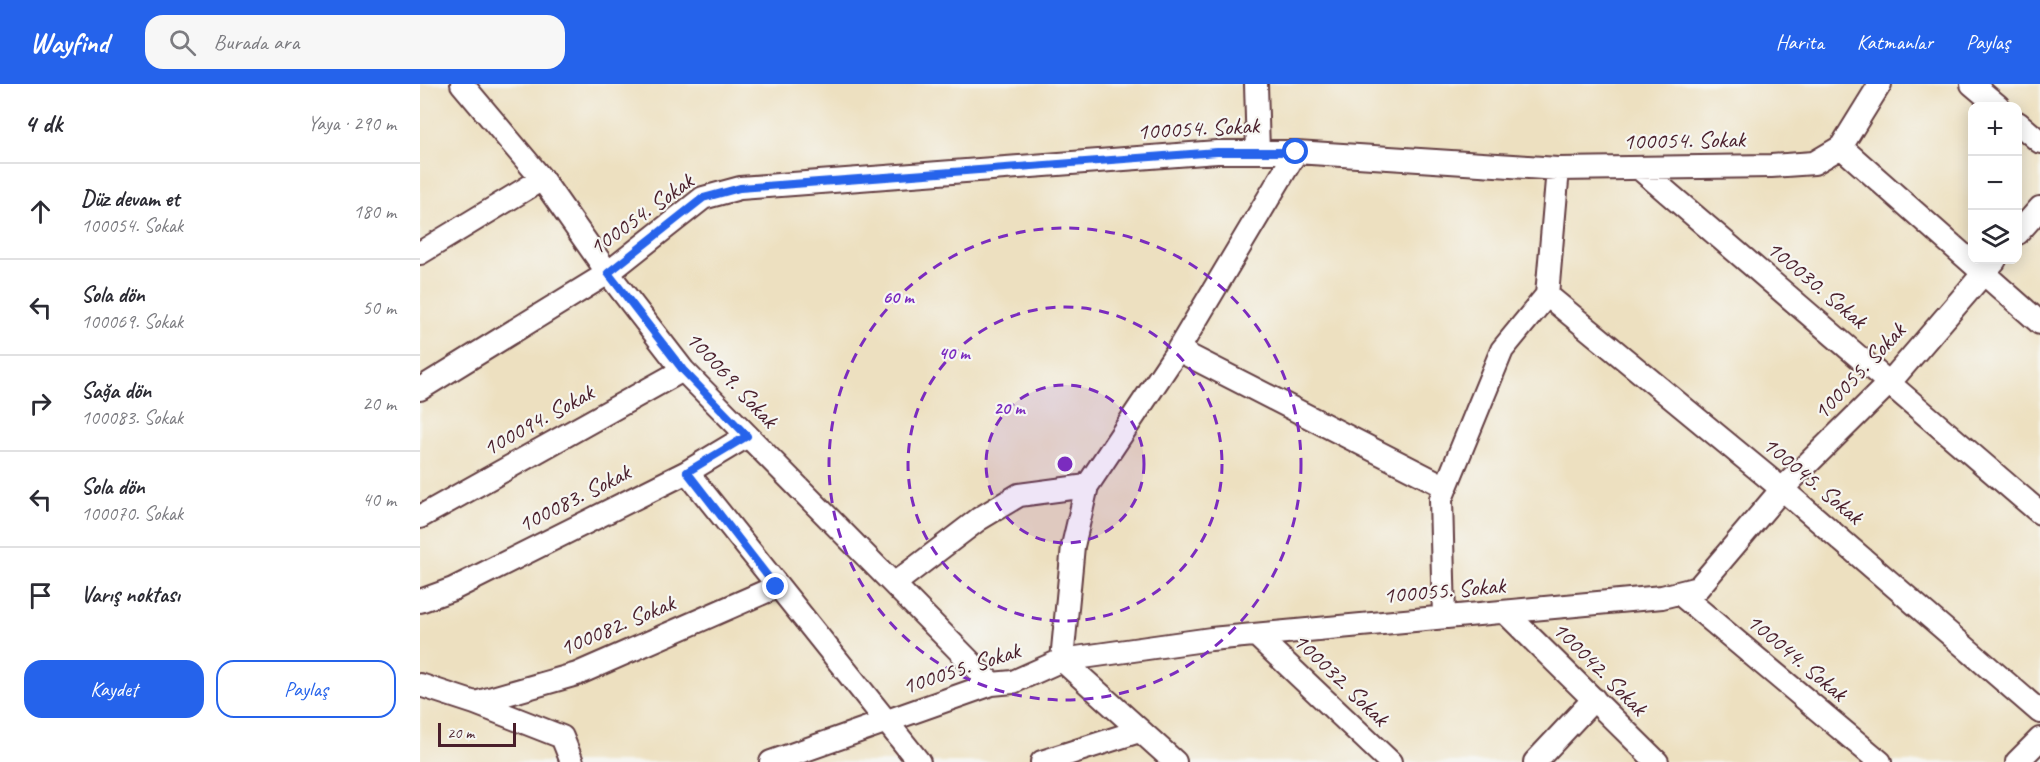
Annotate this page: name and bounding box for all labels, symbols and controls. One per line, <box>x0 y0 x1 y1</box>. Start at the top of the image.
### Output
search box <box>145 15 565 69</box>
text: Wayfind <box>30 25 109 60</box>
icon: search <box>166 26 199 59</box>
text: Burada ara <box>214 28 299 56</box>
text: Harita <box>1776 29 1824 55</box>
text: Katmanlar <box>1857 29 1933 55</box>
text: Paylaş <box>1966 29 2010 55</box>
map controls <box>1968 102 2022 264</box>
button: + <box>1968 102 2022 156</box>
text: 4 dk <box>24 107 62 140</box>
street label: 100054. Sokak <box>1136 110 1262 146</box>
text: Yaya · 290 m <box>308 111 396 136</box>
street label: 100054. Sokak <box>1623 124 1748 156</box>
route start <box>1282 138 1308 164</box>
button: − <box>1968 156 2022 210</box>
street label: 100054. Sokak <box>583 165 701 262</box>
text: Düz devam et <box>81 185 179 213</box>
icon: ahead <box>24 195 57 228</box>
text: 180 m <box>353 199 396 224</box>
button: layers <box>1968 210 2022 264</box>
text: 100054. Sokak <box>81 213 183 238</box>
street label: 100030. Sokak <box>1760 233 1875 336</box>
text: Sola dön <box>81 281 145 309</box>
text: 60 m <box>882 286 915 308</box>
icon: left <box>24 291 57 324</box>
text: 50 m <box>362 295 396 320</box>
text: 100069. Sokak <box>81 309 183 334</box>
street label: 100055. Sokak <box>1806 314 1913 426</box>
street label: 100069. Sokak <box>679 324 786 436</box>
text: 40 m <box>939 342 971 364</box>
street label: 100094. Sokak <box>477 376 601 463</box>
text: Sağa dön <box>81 377 151 405</box>
icon: right <box>24 387 57 420</box>
text: 20 m <box>362 391 396 416</box>
text: 20 m <box>994 397 1026 419</box>
text: 100083. Sokak <box>81 405 183 430</box>
street label: 100045. Sokak <box>1756 429 1871 532</box>
centre of rings <box>1055 454 1075 474</box>
street label: 100083. Sokak <box>513 456 637 539</box>
text: Sola dön <box>81 473 145 501</box>
icon: left <box>24 483 57 516</box>
text: 40 m <box>362 487 396 512</box>
text: 100070. Sokak <box>81 501 183 526</box>
street label: 100055. Sokak <box>1382 570 1509 610</box>
route end <box>762 573 788 599</box>
icon: arrive <box>24 579 57 612</box>
text: Varış noktası <box>81 581 180 609</box>
street label: 100082. Sokak <box>555 586 681 663</box>
street label: 100044. Sokak <box>1740 606 1855 709</box>
street label: 100042. Sokak <box>1546 614 1655 723</box>
street label: 100032. Sokak <box>1287 626 1397 734</box>
street label: 100055. Sokak <box>898 634 1026 701</box>
button: Kaydet <box>24 660 204 718</box>
button: Paylaş <box>216 660 396 718</box>
scale bar <box>438 720 516 748</box>
text: 20 m <box>447 723 474 743</box>

